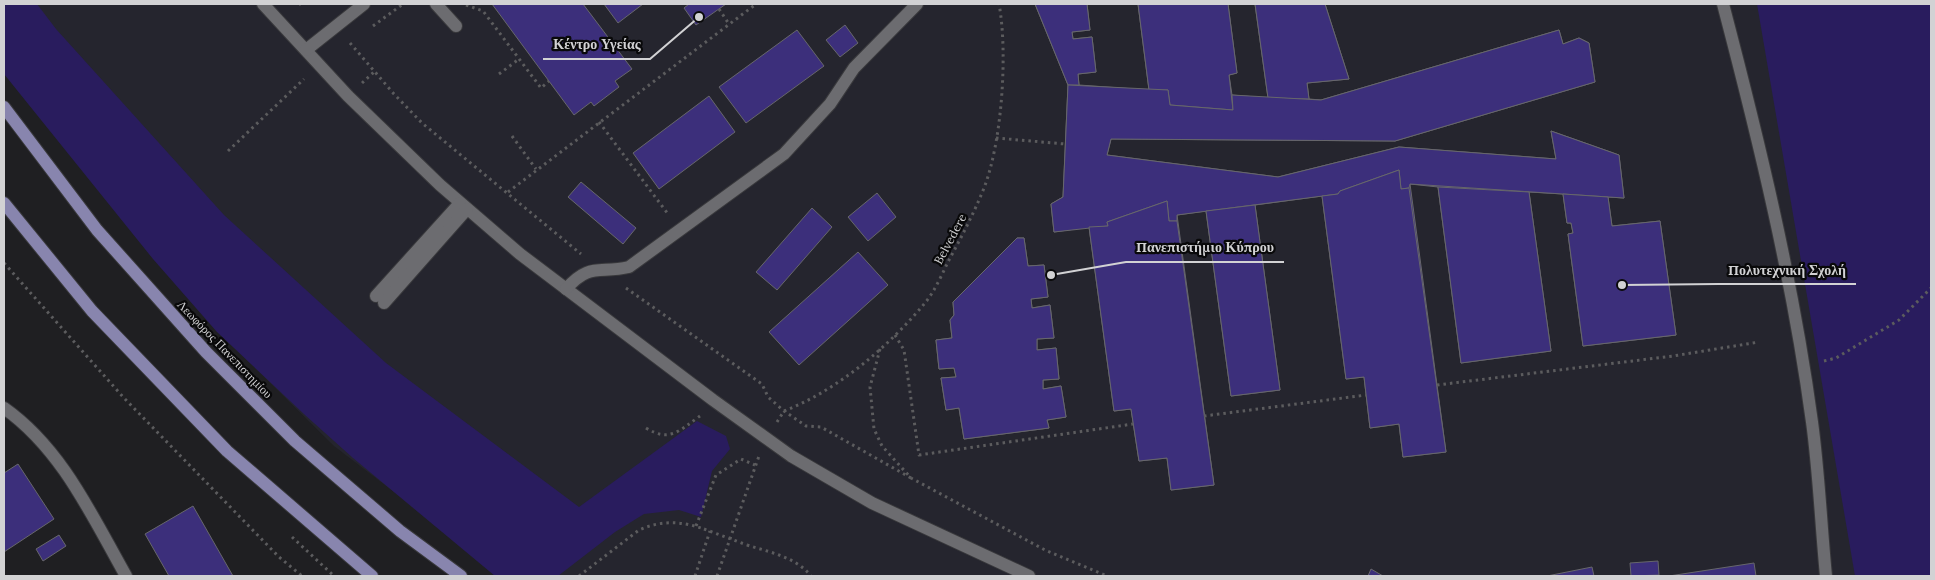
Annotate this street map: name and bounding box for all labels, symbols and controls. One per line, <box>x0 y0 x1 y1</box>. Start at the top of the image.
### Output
callout: Κέντρο Υγείας <box>543 30 650 59</box>
text: Κέντρο Υγείας <box>553 35 642 53</box>
street label: Belvedere <box>930 211 970 267</box>
callout: Πανεπιστήμιο Κύπρου <box>1126 233 1284 262</box>
text: Πανεπιστήμιο Κύπρου <box>1136 238 1274 256</box>
callout: Πολυτεχνική Σχολή <box>1718 255 1856 284</box>
text: Πολυτεχνική Σχολή <box>1728 261 1846 279</box>
street label: Λεωφόρος Πανεπιστημίου <box>174 297 276 401</box>

